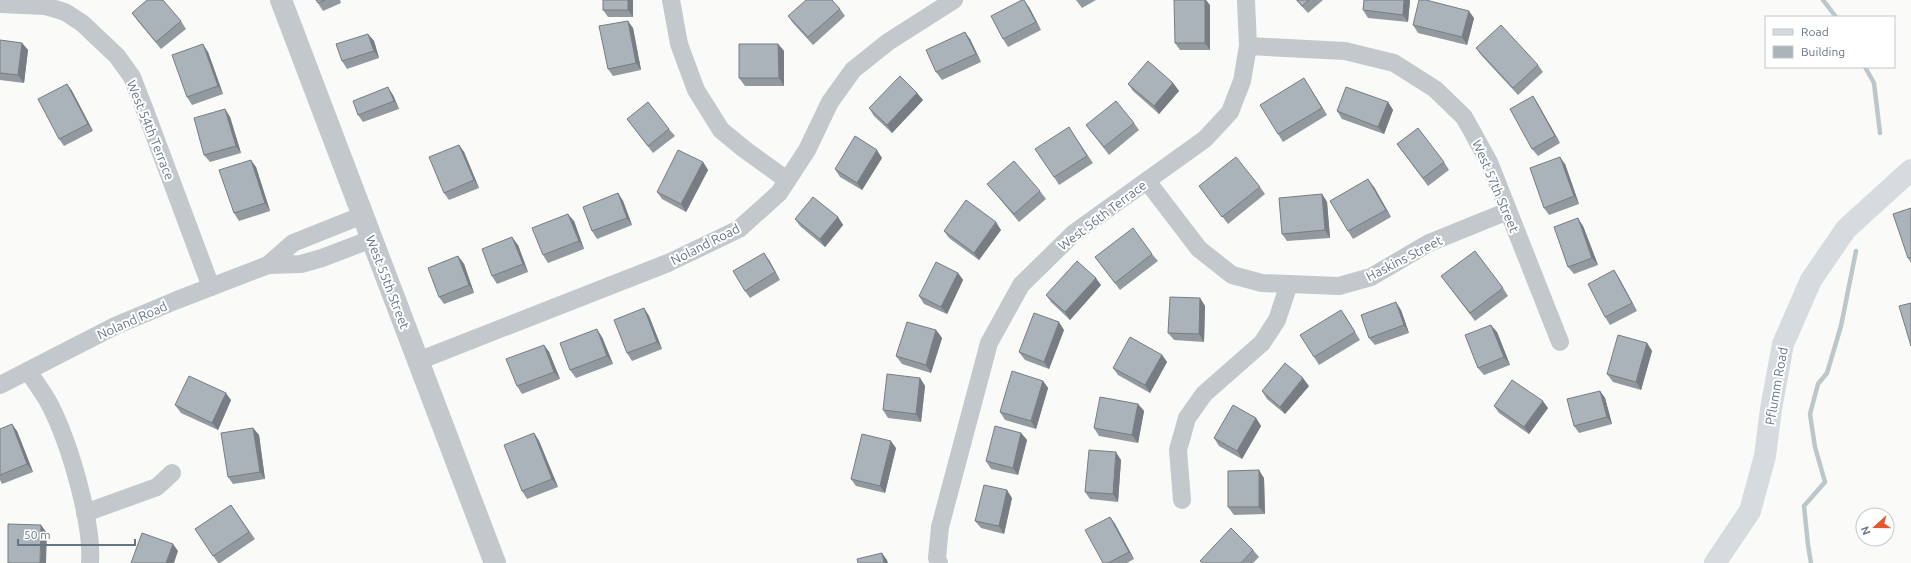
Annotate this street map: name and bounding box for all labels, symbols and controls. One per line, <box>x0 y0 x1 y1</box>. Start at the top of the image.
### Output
legend <box>1765 16 1895 68</box>
text: Road <box>1801 25 1829 38</box>
text: Building <box>1801 45 1845 58</box>
street label: West 54th Terrace <box>125 78 177 182</box>
street label: West 57th Street <box>1470 138 1522 234</box>
street label: West 56th Terrace <box>1055 177 1149 253</box>
street label: Noland Road <box>668 221 742 267</box>
street label: West 55th Street <box>364 233 412 331</box>
street label: Haskins Street <box>1364 233 1444 283</box>
street label: Noland Road <box>95 298 169 342</box>
street label: Pflumm Road <box>1762 346 1790 426</box>
north arrow <box>1855 507 1895 547</box>
scale bar <box>18 521 135 547</box>
text: N <box>1859 525 1873 537</box>
text: 50 m <box>24 528 51 541</box>

